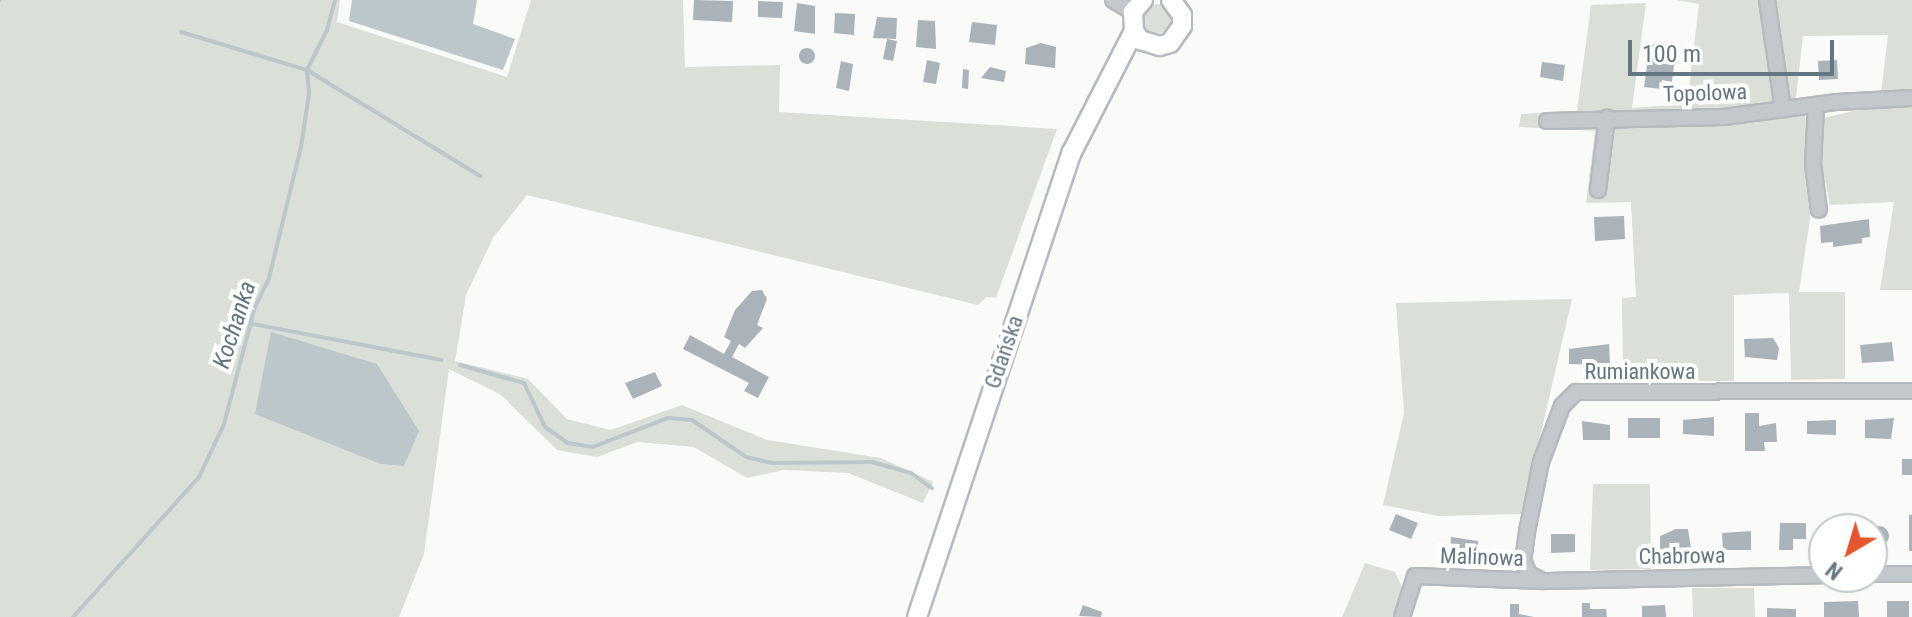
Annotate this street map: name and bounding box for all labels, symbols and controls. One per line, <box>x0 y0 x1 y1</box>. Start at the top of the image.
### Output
scale bar <box>1632 24 1838 74</box>
text: 100 m <box>1642 40 1701 68</box>
street label: Topolowa <box>1662 78 1748 108</box>
water label: Kochanka <box>207 278 263 372</box>
street label: Gdańska <box>979 312 1029 392</box>
street label: Rumiankowa <box>1585 359 1695 385</box>
north arrow <box>1808 513 1888 593</box>
street label: Malinowa <box>1440 542 1524 572</box>
street label: Chabrowa <box>1638 542 1726 570</box>
text: N <box>1821 557 1847 585</box>

